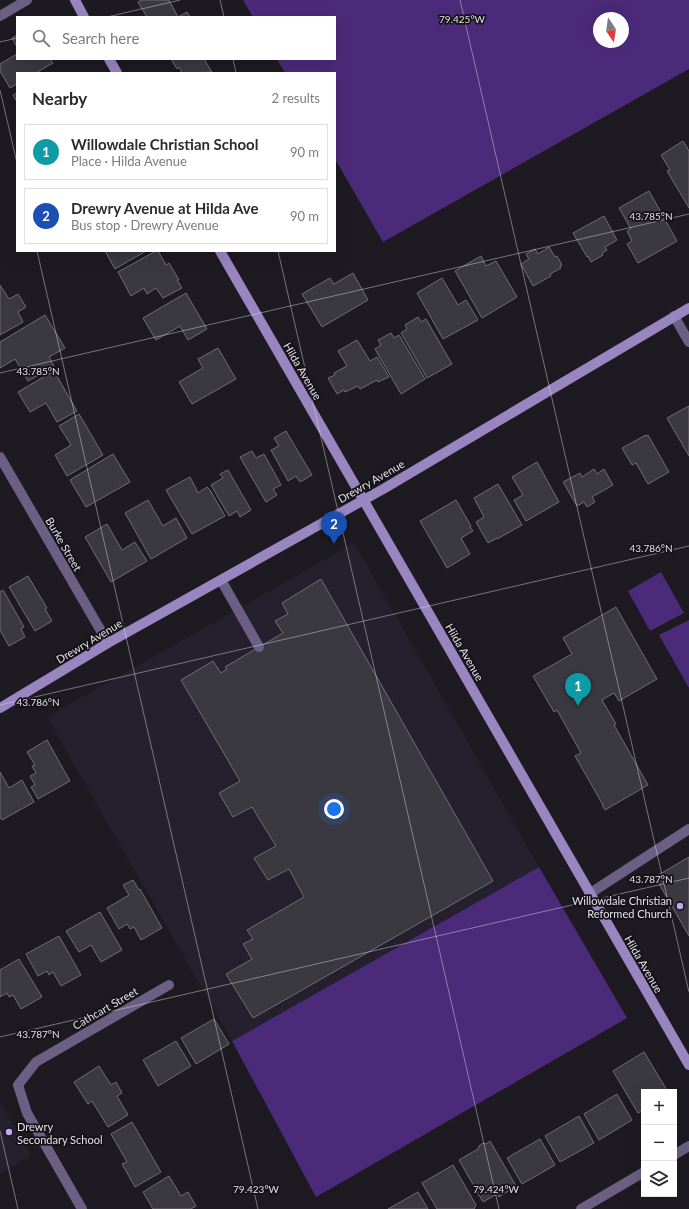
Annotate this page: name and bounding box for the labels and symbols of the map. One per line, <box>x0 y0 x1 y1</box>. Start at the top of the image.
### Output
north arrow <box>593 12 629 48</box>
text: 79.425°W <box>439 13 486 25</box>
text: 43.785°N <box>629 210 673 222</box>
street label: Hilda Avenue <box>281 340 325 402</box>
text: 43.785°N <box>16 365 60 377</box>
street label: Drewry Avenue <box>335 457 407 505</box>
pin: 2 <box>321 511 347 544</box>
street label: Burke Street <box>43 515 85 573</box>
text: 43.786°N <box>629 542 673 554</box>
street label: Drewry Avenue <box>54 616 125 666</box>
street label: Hilda Avenue <box>443 621 487 683</box>
pin: 1 <box>565 673 591 706</box>
text: 43.786°N <box>16 696 60 708</box>
your location <box>324 799 344 819</box>
text: 43.787°N <box>629 873 673 885</box>
place label: Willowdale Christian Reformed Church <box>572 894 672 920</box>
marker: Willowdale Christian Reformed Church <box>675 901 685 911</box>
street label: Hilda Avenue <box>622 933 666 995</box>
street label: Cathcart Street <box>70 984 140 1032</box>
text: 43.787°N <box>16 1028 60 1040</box>
place label: Drewry Secondary School <box>17 1120 103 1146</box>
marker: Drewry Secondary School <box>4 1127 14 1137</box>
text: 79.423°W <box>233 1183 280 1195</box>
text: 79.424°W <box>473 1183 520 1195</box>

